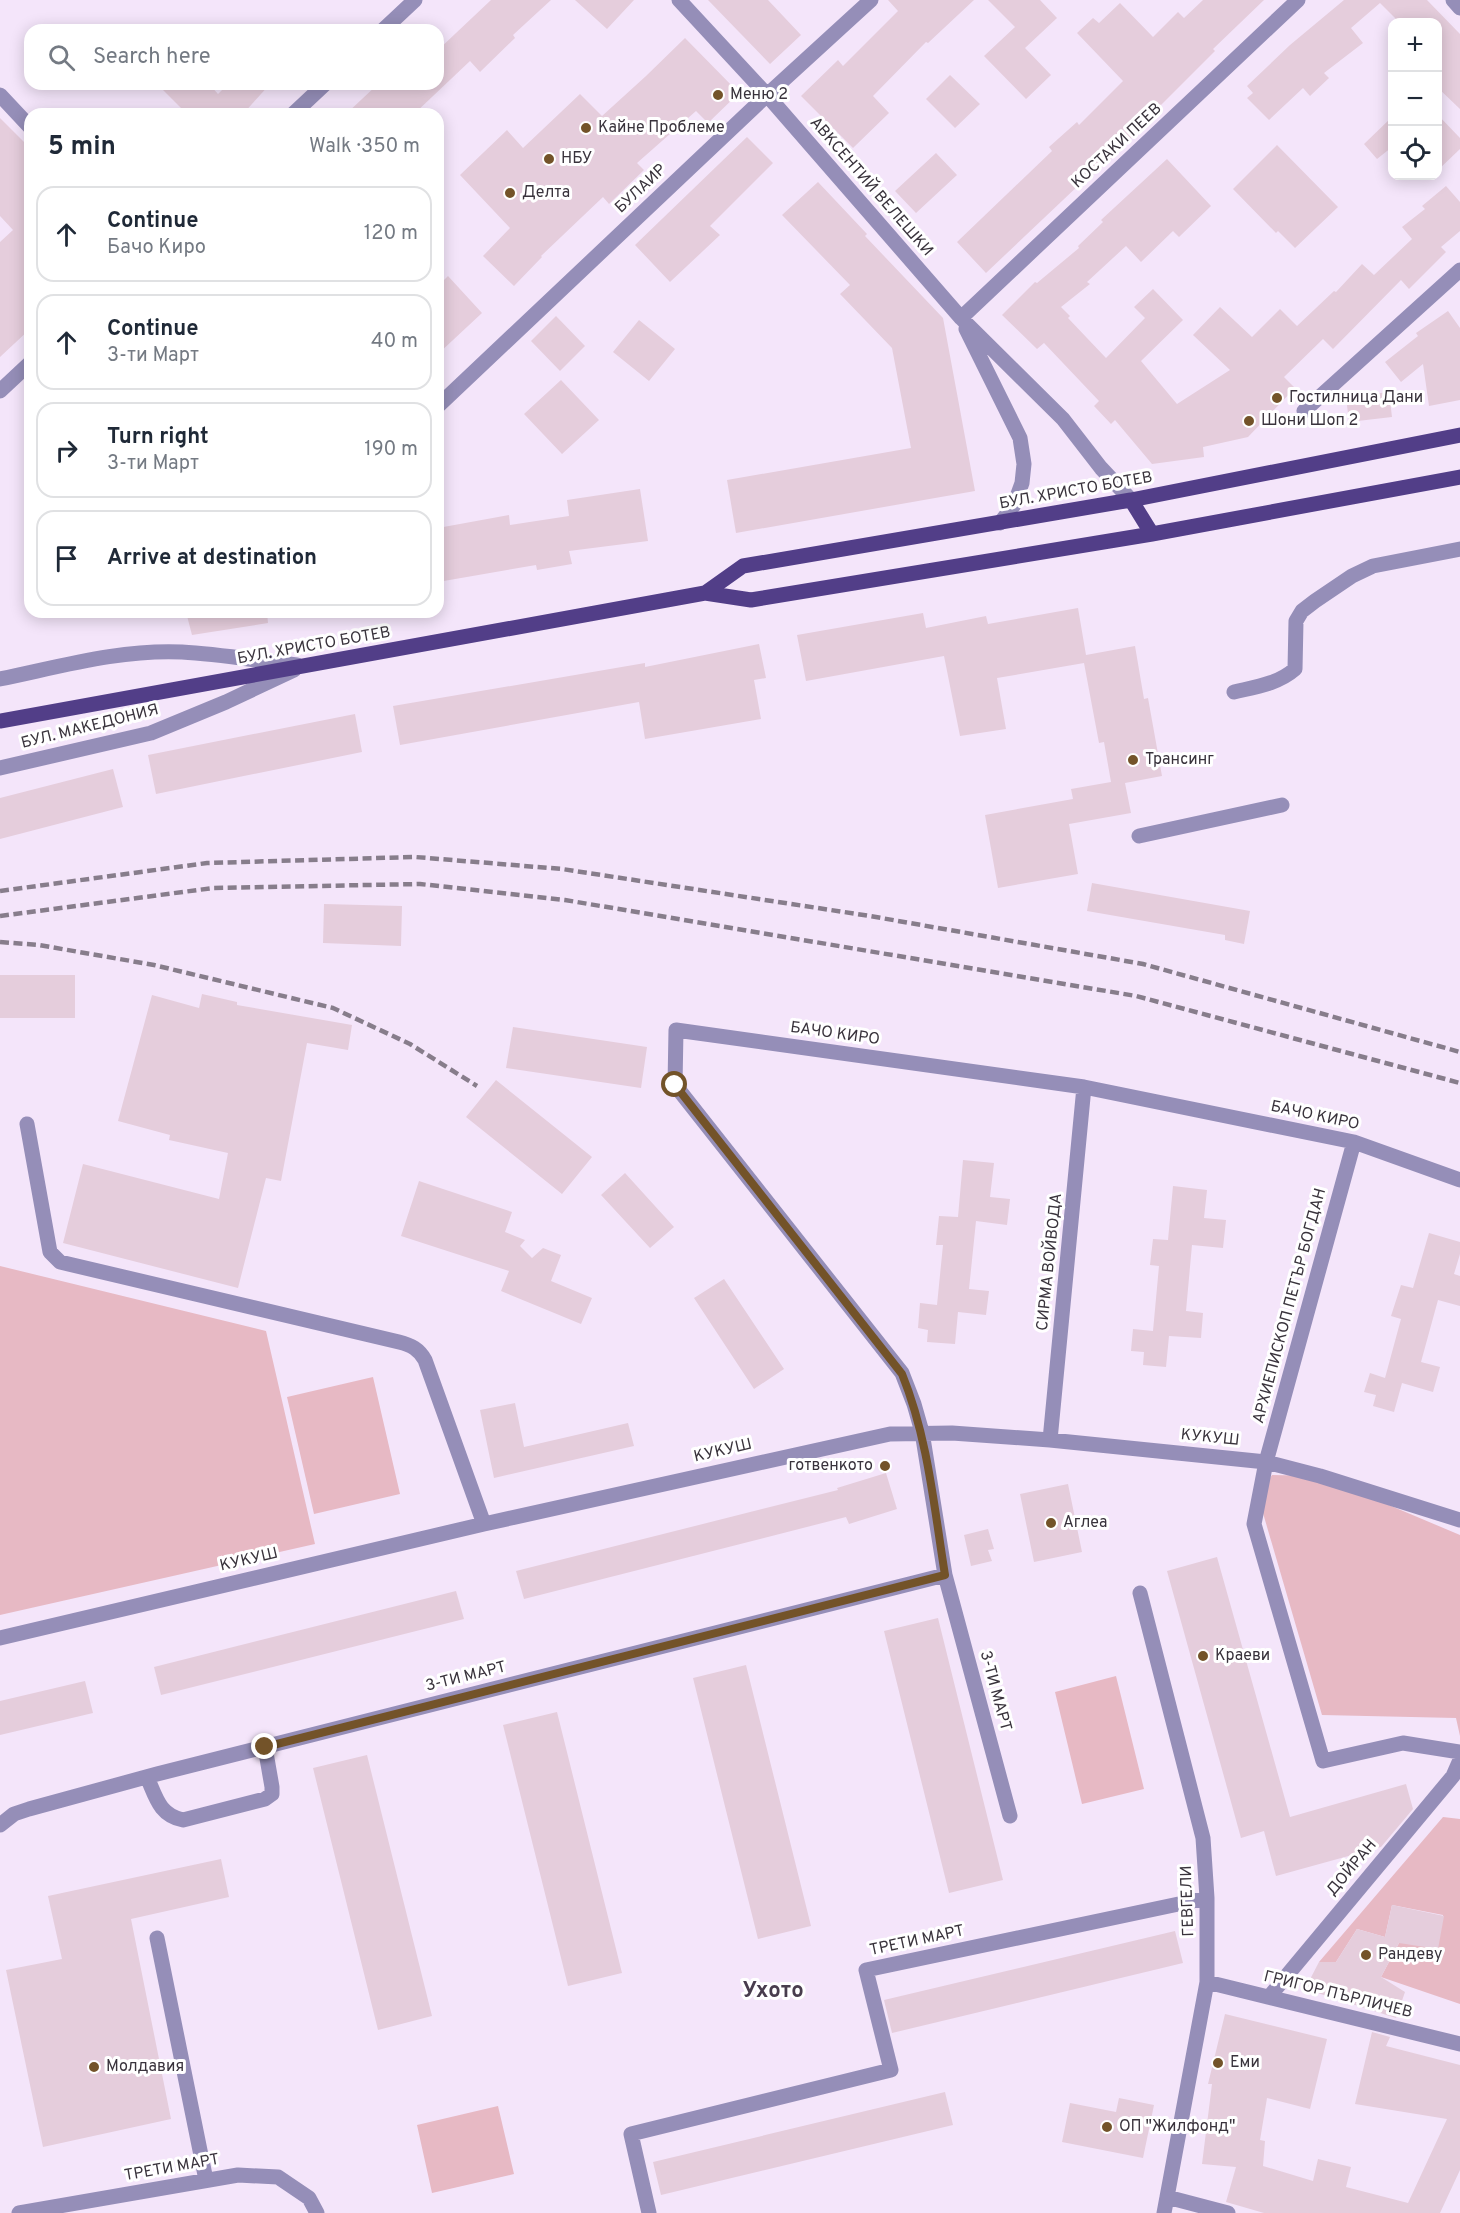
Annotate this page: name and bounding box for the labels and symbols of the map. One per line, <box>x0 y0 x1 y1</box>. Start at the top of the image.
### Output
place label: Меню 2 <box>730 85 788 105</box>
marker: Меню 2 <box>711 88 725 102</box>
street label: КОСТАКИ ПЕЕВ <box>1068 99 1166 193</box>
street label: АВКСЕНТИЙ ВЕЛЕШКИ <box>805 112 938 261</box>
place label: Кайне Проблеме <box>598 118 725 138</box>
marker: Кайне Проблеме <box>579 121 593 135</box>
place label: НБУ <box>561 149 592 169</box>
marker: НБУ <box>542 152 556 166</box>
street label: БУЛАИР <box>611 160 671 218</box>
place label: Делта <box>522 183 570 203</box>
marker: Делта <box>503 186 517 200</box>
place label: Гостилница Дани <box>1289 388 1423 408</box>
marker: Гостилница Дани <box>1270 391 1284 405</box>
place label: Шони Шоп 2 <box>1261 411 1358 431</box>
marker: Шони Шоп 2 <box>1242 414 1256 428</box>
street label: БУЛ. ХРИСТО БОТЕВ <box>998 468 1154 514</box>
street label: БУЛ. ХРИСТО БОТЕВ <box>236 623 392 669</box>
street label: БУЛ. МАКЕДОНИЯ <box>19 700 161 754</box>
place label: Трансинг <box>1145 750 1214 770</box>
marker: Трансинг <box>1126 753 1140 767</box>
street label: БАЧО КИРО <box>789 1018 881 1050</box>
route start <box>661 1071 687 1097</box>
street label: БАЧО КИРО <box>1269 1097 1361 1135</box>
street label: АРХИЕПИСКОП ПЕТЪР БОГДАН <box>1249 1186 1331 1426</box>
street label: СИРМА ВОЙВОДА <box>1031 1192 1067 1332</box>
street label: КУКУШ <box>1180 1425 1240 1451</box>
street label: КУКУШ <box>692 1435 754 1467</box>
place label: готвенкото <box>788 1456 873 1476</box>
marker: готвенкото <box>878 1459 892 1473</box>
place label: Аглеа <box>1063 1513 1107 1533</box>
marker: Аглеа <box>1044 1516 1058 1530</box>
street label: КУКУШ <box>218 1544 280 1576</box>
place label: Краеви <box>1215 1646 1270 1666</box>
street label: 3-ТИ МАРТ <box>975 1649 1015 1733</box>
marker: Краеви <box>1196 1649 1210 1663</box>
street label: 3-ТИ МАРТ <box>424 1657 508 1697</box>
route end <box>251 1733 277 1759</box>
street label: ДОЙРАН <box>1321 1834 1381 1900</box>
street label: ГЕВГЕЛИ <box>1177 1865 1199 1937</box>
street label: ТРЕТИ МАРТ <box>868 1921 966 1961</box>
place label: Рандеву <box>1378 1945 1443 1965</box>
marker: Рандеву <box>1359 1948 1373 1962</box>
street label: ГРИГОР ПЪРЛИЧЕВ <box>1262 1967 1414 2023</box>
district label: Ухото <box>742 1978 804 2005</box>
place label: Еми <box>1230 2053 1260 2073</box>
marker: Еми <box>1211 2056 1225 2070</box>
place label: Молдавия <box>106 2057 184 2077</box>
marker: Молдавия <box>87 2060 101 2074</box>
place label: ОП "Жилфонд" <box>1119 2117 1235 2137</box>
marker: ОП "Жилфонд" <box>1100 2120 1114 2134</box>
street label: ТРЕТИ МАРТ <box>123 2150 221 2186</box>

